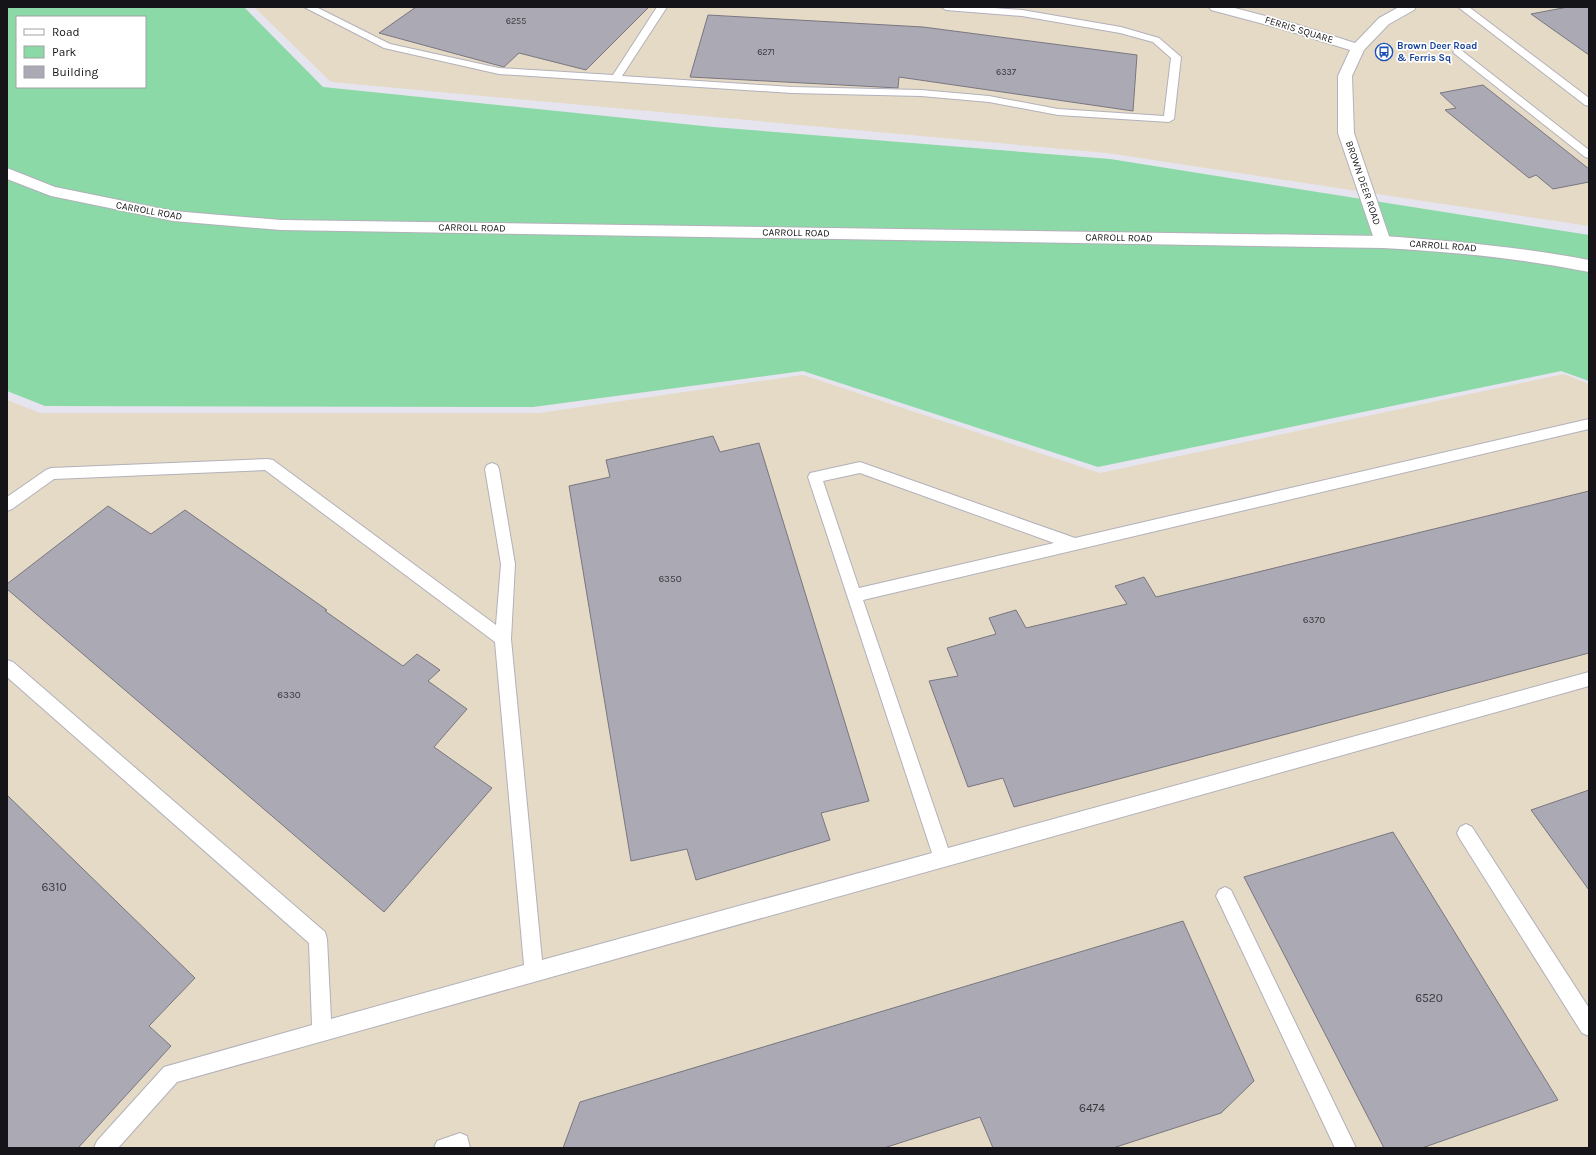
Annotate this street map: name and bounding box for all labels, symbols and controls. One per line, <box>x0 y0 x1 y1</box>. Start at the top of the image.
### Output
street label: FERRIS SQUARE <box>1263 14 1335 46</box>
legend <box>16 16 146 88</box>
house number: 6255 <box>506 16 526 26</box>
text: Road <box>52 25 80 39</box>
place label: Brown Deer Road & Ferris Sq <box>1397 40 1477 64</box>
bus stop icon: Brown Deer Road & Ferris Sq <box>1374 42 1394 62</box>
text: Park <box>52 45 77 59</box>
house number: 6271 <box>757 47 775 57</box>
text: Building <box>52 65 99 79</box>
house number: 6337 <box>996 67 1017 77</box>
street label: BROWN DEER ROAD <box>1343 139 1383 227</box>
street label: CARROLL ROAD <box>115 199 183 223</box>
street label: CARROLL ROAD <box>438 221 506 235</box>
street label: CARROLL ROAD <box>762 226 830 240</box>
street label: CARROLL ROAD <box>1085 231 1153 245</box>
street label: CARROLL ROAD <box>1409 238 1477 254</box>
house number: 6350 <box>658 573 682 585</box>
house number: 6370 <box>1303 614 1325 626</box>
house number: 6330 <box>277 689 301 701</box>
house number: 6310 <box>41 880 67 894</box>
house number: 6520 <box>1415 991 1443 1005</box>
house number: 6474 <box>1079 1101 1105 1115</box>

